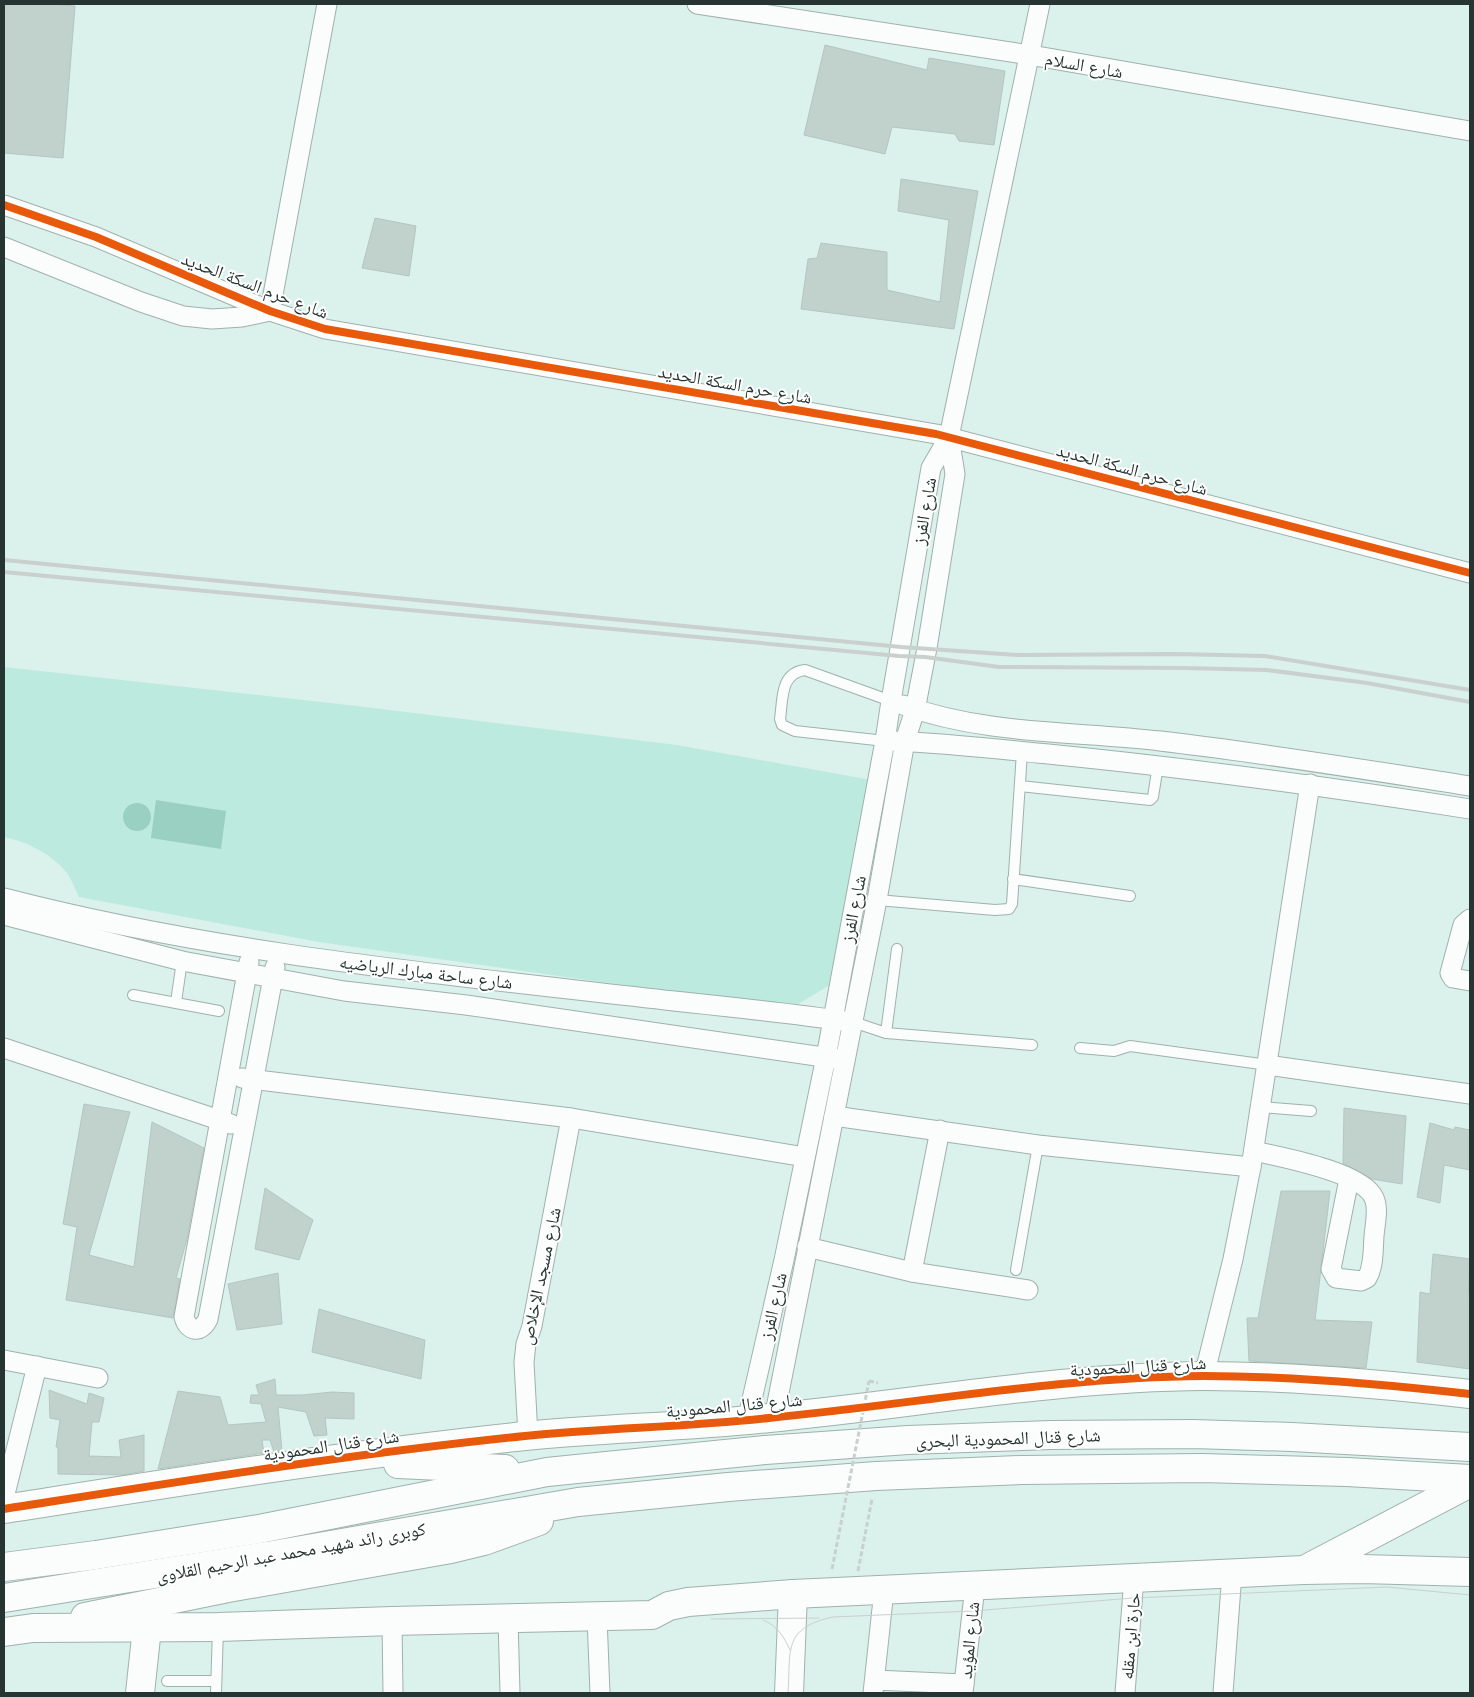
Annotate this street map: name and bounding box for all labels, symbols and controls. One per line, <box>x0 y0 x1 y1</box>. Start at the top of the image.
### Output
street label: شارع السلام <box>1043 47 1125 84</box>
street label: شارع حرم السكة الحديد <box>178 246 332 325</box>
street label: شارع حرم السكة الحديد <box>656 359 814 410</box>
street label: شارع حرم السكة الحديد <box>1054 438 1210 501</box>
street label: شارع الفرز <box>907 475 941 548</box>
street label: شارع الفرز <box>835 873 871 946</box>
street label: شارع ساحة مبارك الرياضيه <box>338 950 514 994</box>
street label: شارع مسجد الإخلاص <box>514 1205 566 1347</box>
street label: شارع الفرز <box>754 1270 792 1343</box>
street label: شارع قنال المحمودية <box>1069 1351 1207 1381</box>
street label: شارع قنال المحمودية <box>665 1388 803 1422</box>
street label: شارع قنال المحمودية البحرى <box>915 1423 1101 1453</box>
street label: شارع قنال المحمودية <box>262 1424 400 1466</box>
street label: كوبرى رائد شهيد محمد عبد الرحيم القلاوى <box>154 1517 428 1588</box>
street label: حارة ابن مقله <box>1115 1592 1145 1680</box>
street label: شارع المؤيد <box>954 1600 984 1680</box>

